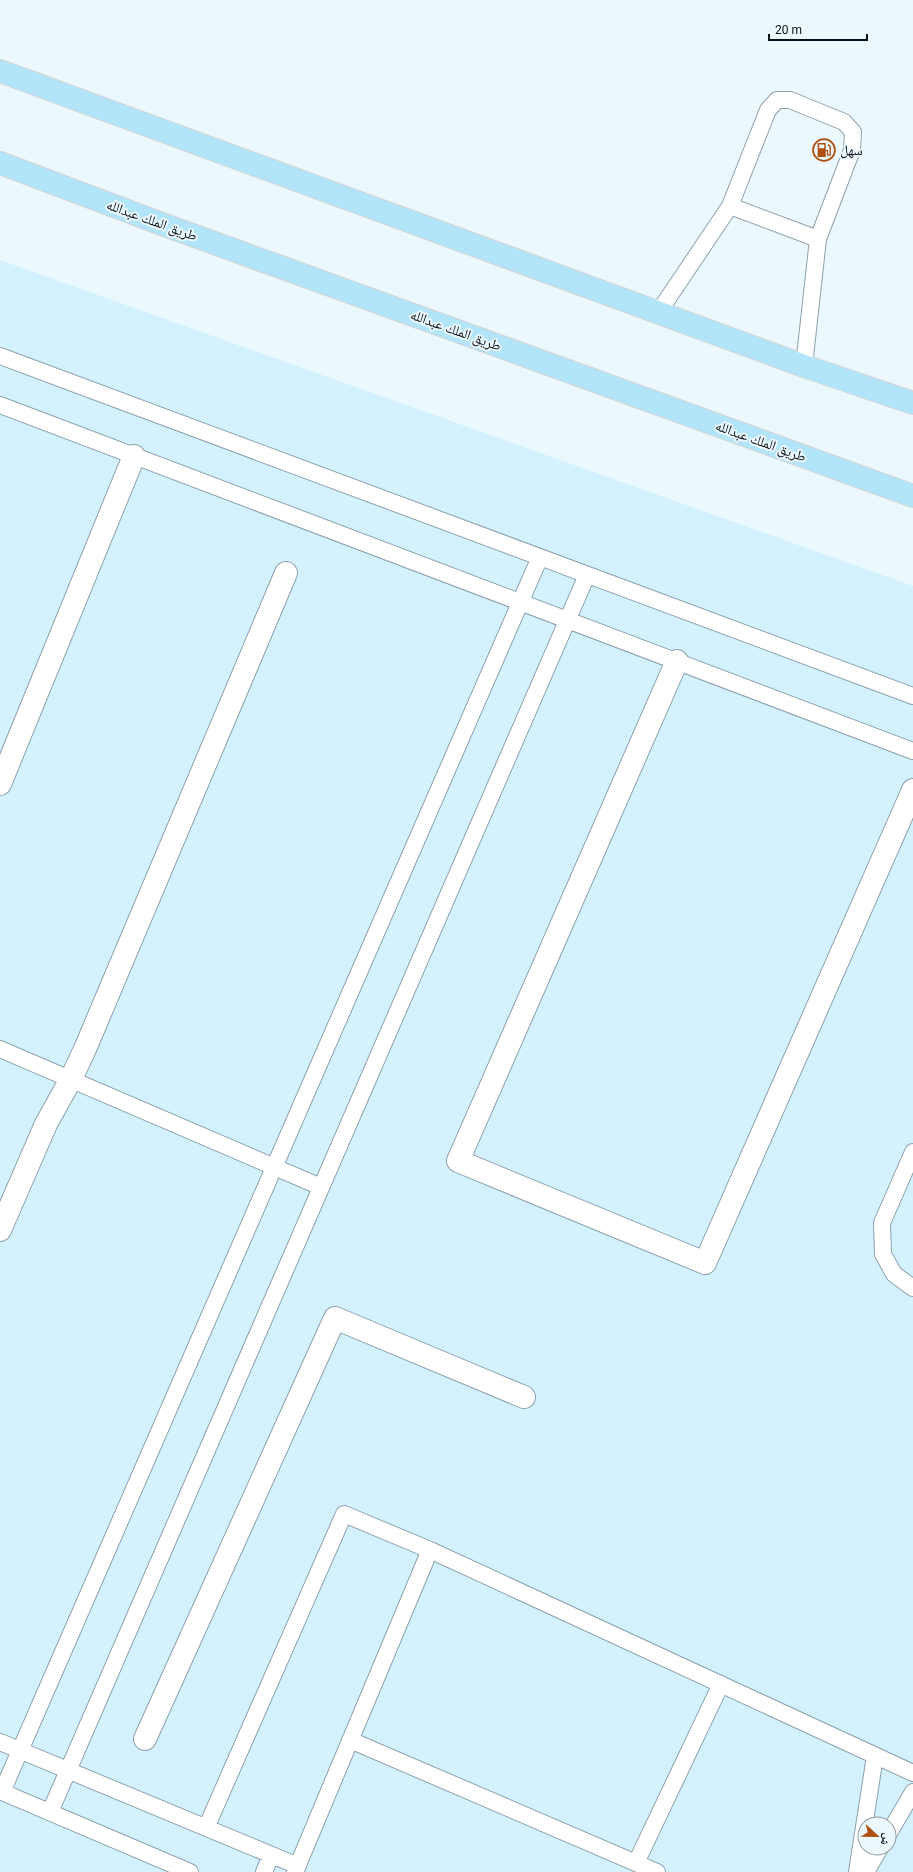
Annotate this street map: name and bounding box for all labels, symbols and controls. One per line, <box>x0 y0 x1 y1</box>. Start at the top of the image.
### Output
scale bar <box>769 16 867 42</box>
text: 20 m <box>775 23 802 37</box>
fuel station icon: سهل <box>811 137 837 163</box>
place label: سهل <box>840 142 863 159</box>
street label: طريق الملك عبدالله <box>104 196 200 246</box>
street label: طريق الملك عبدالله <box>408 306 504 356</box>
street label: طريق الملك عبدالله <box>713 417 809 467</box>
north arrow <box>857 1816 897 1856</box>
text: ش <box>877 1831 894 1848</box>

